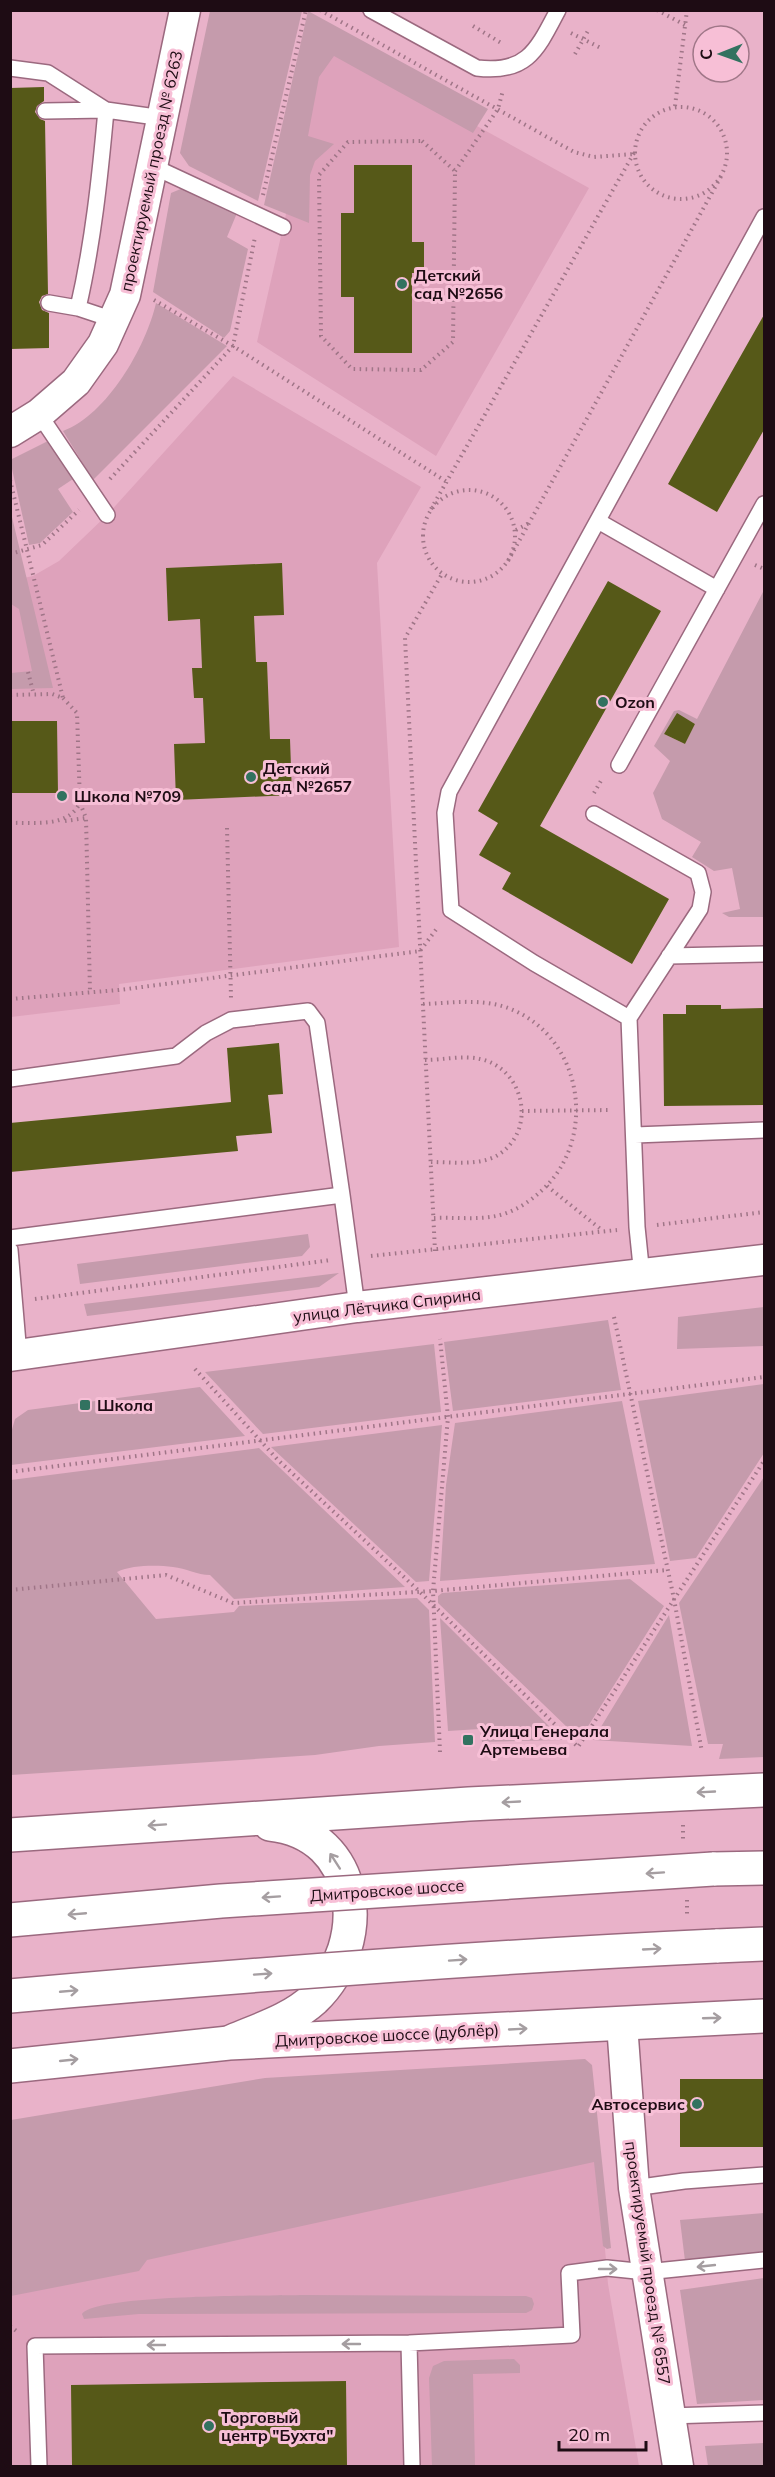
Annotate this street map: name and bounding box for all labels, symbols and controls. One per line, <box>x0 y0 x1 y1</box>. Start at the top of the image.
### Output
north arrow <box>691 24 751 84</box>
street label: проектируемый проезд № 6263 <box>116 49 186 293</box>
text: С <box>696 49 716 60</box>
place label: Детский сад №2656 <box>414 265 504 303</box>
marker: Детский сад №2656 <box>395 277 409 291</box>
place label: Ozon <box>615 692 655 712</box>
marker: Ozon <box>596 695 610 709</box>
place label: Детский сад №2657 <box>263 758 352 796</box>
marker: Детский сад №2657 <box>244 770 258 784</box>
place label: Школа №709 <box>74 786 181 806</box>
marker: Школа №709 <box>55 789 69 803</box>
street label: улица Лётчика Спирина <box>292 1284 482 1326</box>
place label: Школа <box>97 1395 153 1415</box>
marker: Школа <box>78 1398 92 1412</box>
place label: Улица Генерала Артемьева <box>479 1721 609 1759</box>
marker: Улица Генерала Артемьева <box>461 1733 475 1747</box>
one-way arrow <box>697 1787 717 1798</box>
one-way arrow <box>502 1797 522 1808</box>
one-way arrow <box>148 1820 168 1831</box>
one-way arrow <box>329 1853 341 1870</box>
one-way arrow <box>645 1868 665 1879</box>
street label: Дмитровское шоссе <box>309 1875 465 1905</box>
one-way arrow <box>262 1892 282 1903</box>
one-way arrow <box>68 1909 88 1920</box>
one-way arrow <box>642 1943 662 1954</box>
one-way arrow <box>447 1954 467 1965</box>
one-way arrow <box>253 1968 273 1979</box>
one-way arrow <box>58 1985 78 1996</box>
one-way arrow <box>702 2013 722 2024</box>
street label: Дмитровское шоссе (дублёр) <box>274 2019 500 2051</box>
one-way arrow <box>507 2023 527 2034</box>
one-way arrow <box>58 2054 78 2065</box>
place label: Автосервис <box>591 2094 685 2114</box>
marker: Автосервис <box>690 2097 704 2111</box>
street label: проектируемый проезд № 6557 <box>621 2140 675 2386</box>
one-way arrow <box>697 2261 717 2272</box>
one-way arrow <box>597 2263 617 2275</box>
one-way arrow <box>341 2338 361 2350</box>
one-way arrow <box>146 2339 166 2351</box>
place label: Торговый центр "Бухта" <box>221 2407 333 2445</box>
scale bar <box>559 2414 646 2452</box>
marker: Торговый центр "Бухта" <box>202 2419 216 2433</box>
text: 20 m <box>568 2423 610 2446</box>

